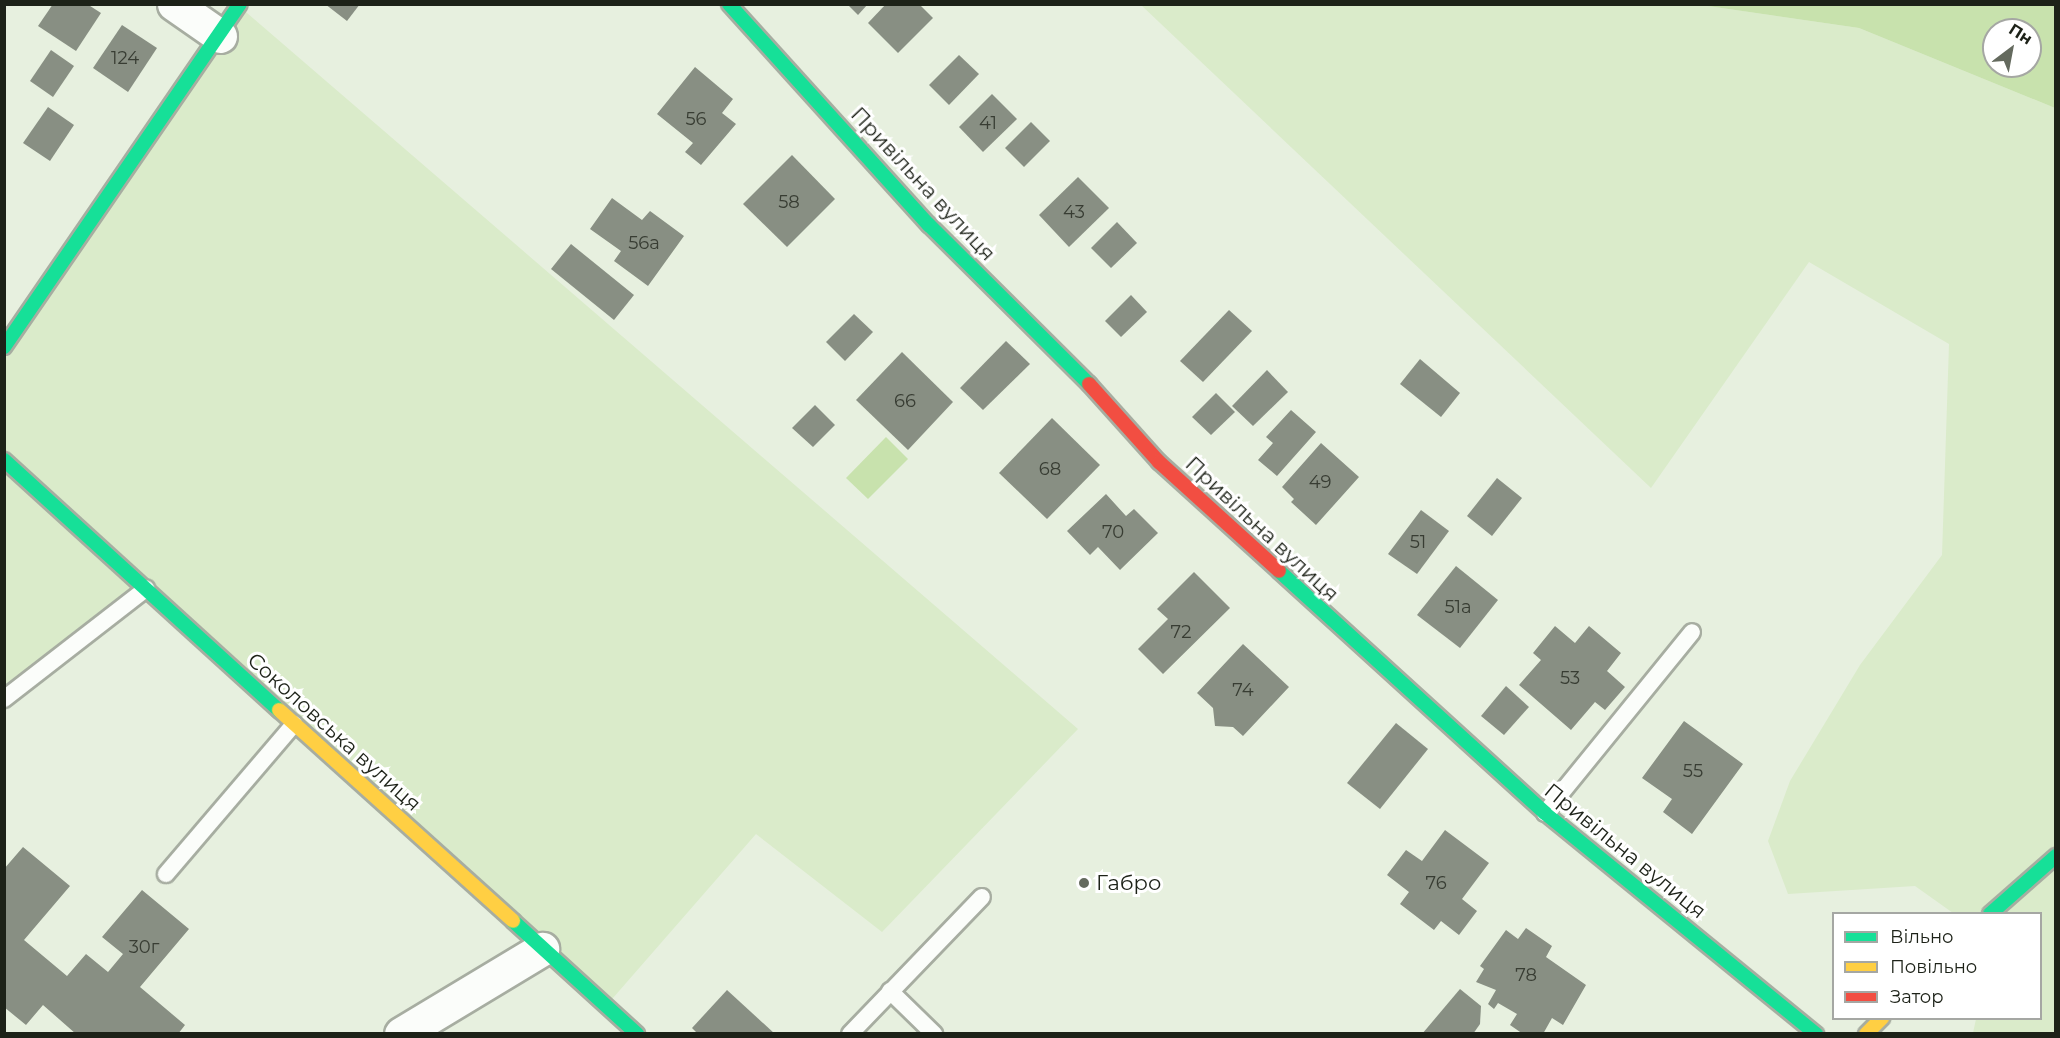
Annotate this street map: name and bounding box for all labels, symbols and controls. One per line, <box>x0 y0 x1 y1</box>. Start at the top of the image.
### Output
north arrow <box>1982 18 2042 78</box>
text: Пн <box>2005 20 2036 48</box>
house number: 124 <box>111 47 139 69</box>
street label: Привільна вулиця <box>845 102 1001 266</box>
house number: 56 <box>685 108 707 130</box>
house number: 41 <box>979 112 997 134</box>
house number: 58 <box>778 191 800 213</box>
house number: 43 <box>1063 201 1085 223</box>
house number: 56а <box>628 232 660 254</box>
house number: 66 <box>894 390 916 412</box>
street label: Привільна вулиця <box>1180 451 1344 607</box>
house number: 68 <box>1039 458 1061 480</box>
house number: 49 <box>1309 471 1331 493</box>
house number: 70 <box>1102 521 1124 543</box>
house number: 51 <box>1410 531 1426 553</box>
house number: 51а <box>1444 596 1472 618</box>
house number: 72 <box>1171 621 1191 643</box>
street label: Соколовська вулиця <box>242 647 426 817</box>
house number: 53 <box>1560 667 1580 689</box>
house number: 74 <box>1232 679 1254 701</box>
house number: 55 <box>1683 760 1703 782</box>
street label: Привільна вулиця <box>1539 778 1711 924</box>
place label: Габро <box>1096 870 1161 896</box>
house number: 76 <box>1425 872 1447 894</box>
marker: Габро <box>1077 876 1091 890</box>
legend <box>1832 912 2042 1020</box>
text: Вільно <box>1890 926 1954 948</box>
house number: 30г <box>129 936 159 958</box>
text: Повільно <box>1890 956 1977 978</box>
house number: 78 <box>1515 964 1537 986</box>
text: Затор <box>1890 986 1944 1008</box>

